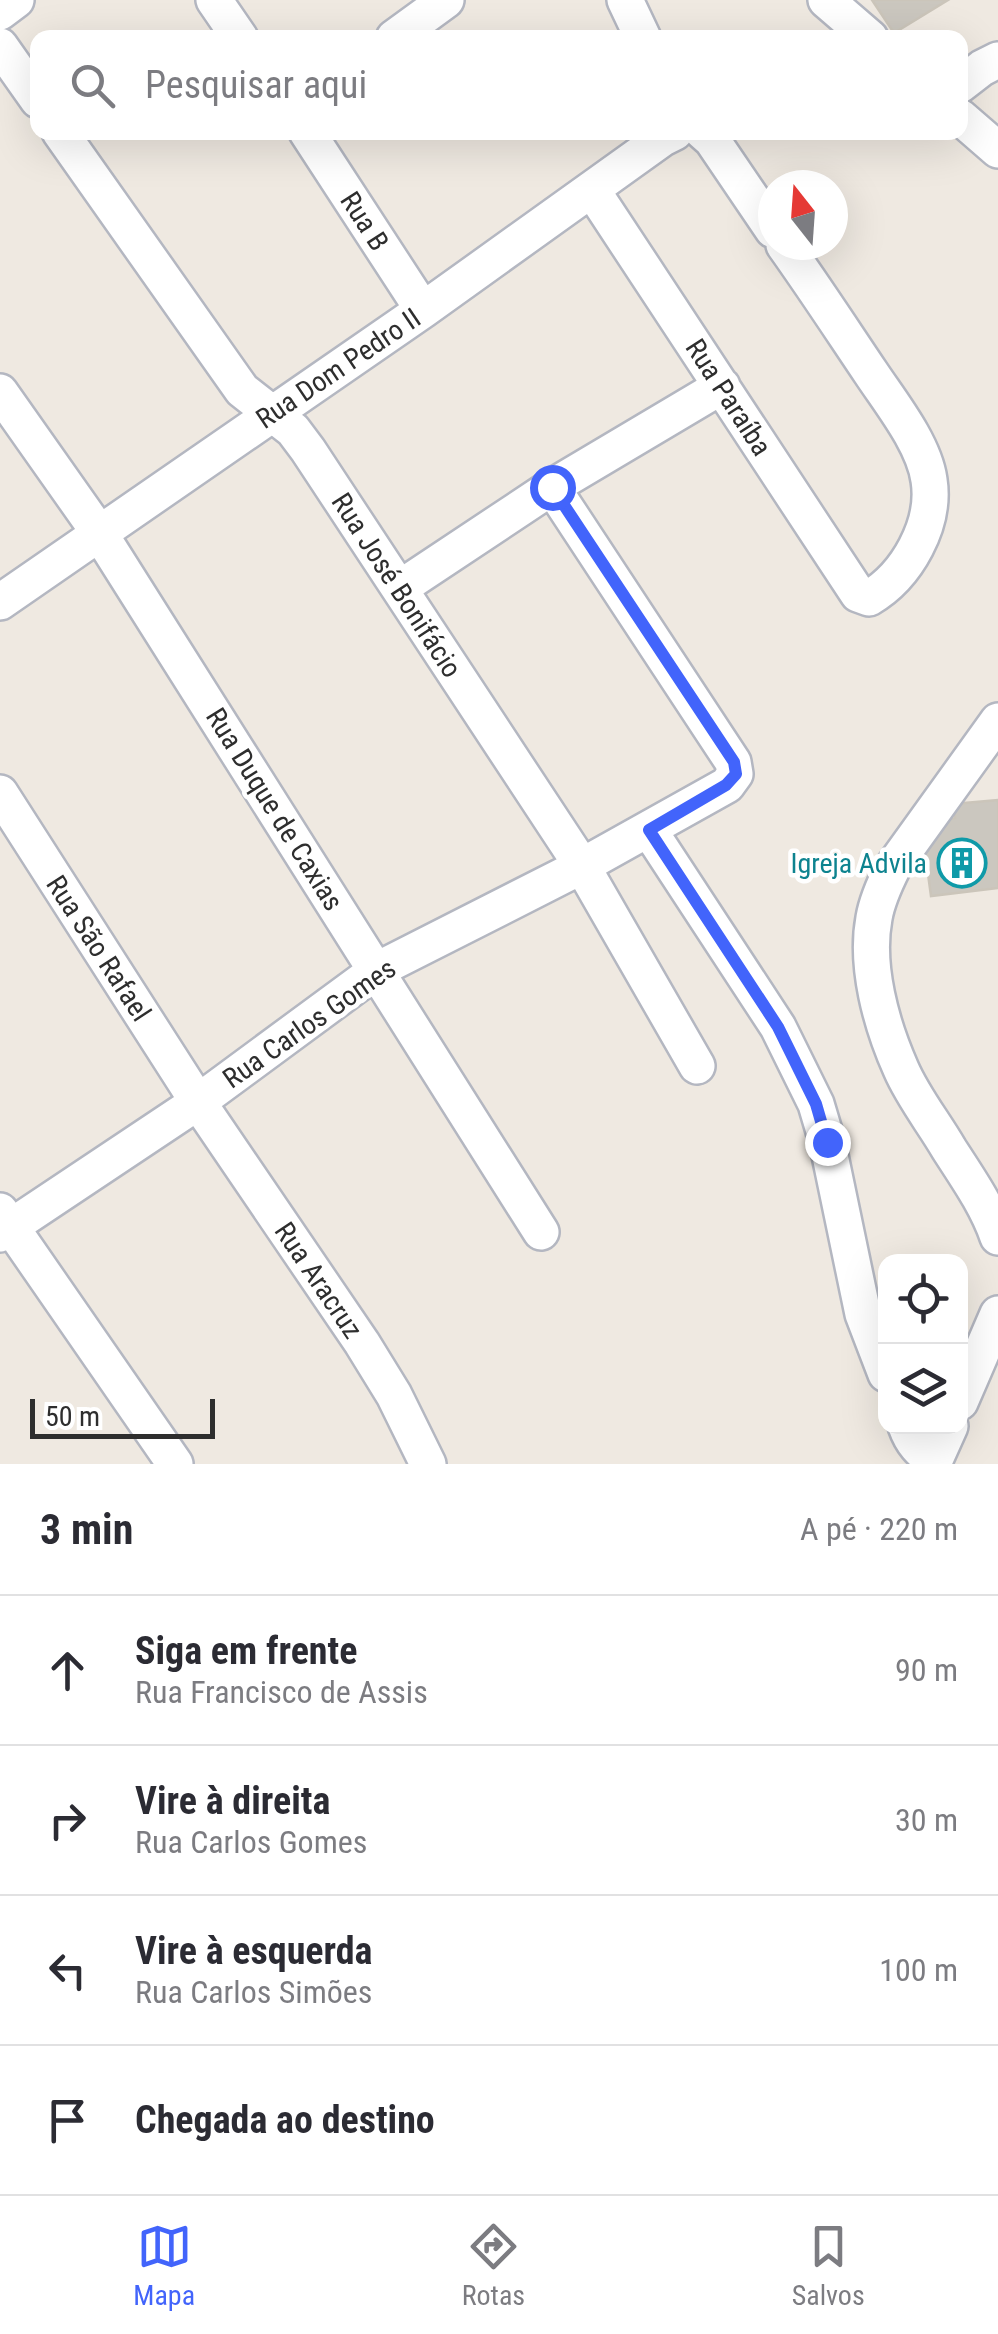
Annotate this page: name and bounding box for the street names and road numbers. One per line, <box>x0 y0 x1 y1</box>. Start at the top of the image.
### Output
street label: Rua B <box>333 186 396 257</box>
street label: Rua Dom Pedro II <box>250 301 427 435</box>
street label: Rua Paraíba <box>679 333 778 462</box>
street label: Rua José Bonifácio <box>325 487 468 684</box>
street label: Rua Duque de Caxias <box>199 702 350 917</box>
street label: Rua São Rafael <box>39 869 158 1027</box>
street label: Rua Carlos Gomes <box>217 952 402 1095</box>
street label: Rua Aracruz <box>268 1216 369 1345</box>

